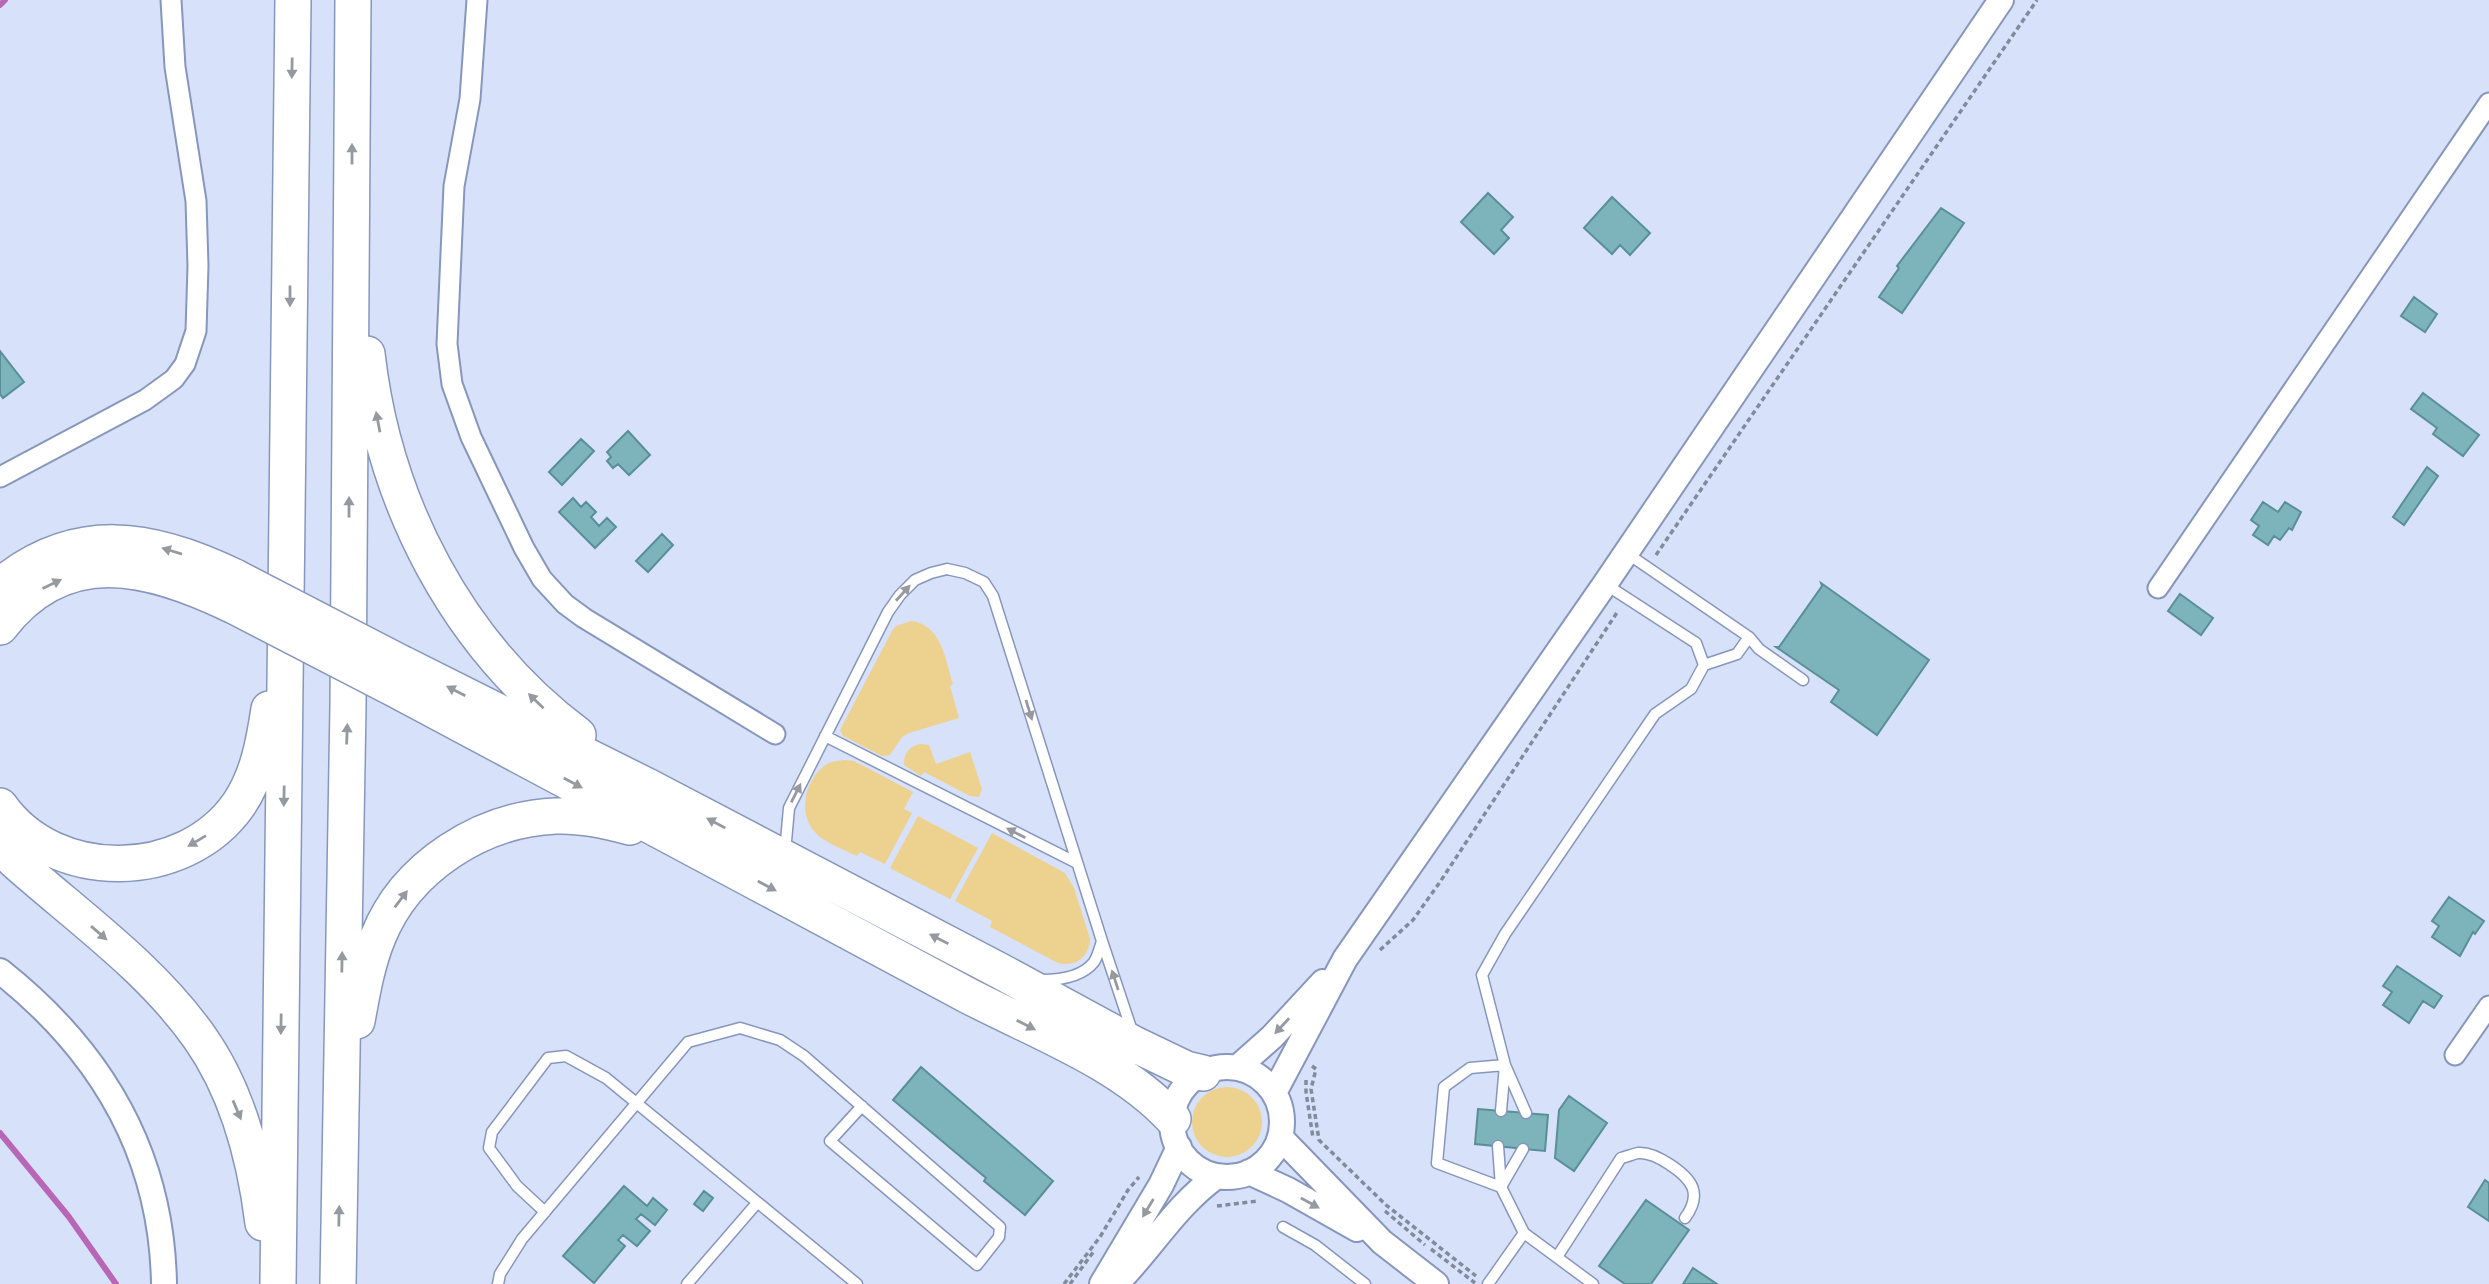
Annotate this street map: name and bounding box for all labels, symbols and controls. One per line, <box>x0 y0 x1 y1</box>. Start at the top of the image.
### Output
one-way arrow <box>286 57 298 79</box>
one-way arrow <box>346 143 358 165</box>
one-way arrow <box>284 285 296 307</box>
one-way arrow <box>372 411 383 433</box>
one-way arrow <box>343 496 355 518</box>
one-way arrow <box>161 545 182 555</box>
one-way arrow <box>42 578 62 589</box>
one-way arrow <box>895 584 911 602</box>
one-way arrow <box>446 685 466 696</box>
one-way arrow <box>528 693 545 709</box>
one-way arrow <box>1024 700 1034 721</box>
one-way arrow <box>341 723 352 745</box>
one-way arrow <box>563 778 583 789</box>
one-way arrow <box>791 783 802 803</box>
one-way arrow <box>278 786 290 808</box>
one-way arrow <box>706 817 726 829</box>
one-way arrow <box>1006 827 1026 838</box>
one-way arrow <box>188 835 207 848</box>
one-way arrow <box>757 880 777 892</box>
one-way arrow <box>394 890 408 908</box>
one-way arrow <box>90 925 107 940</box>
one-way arrow <box>929 934 949 945</box>
one-way arrow <box>337 951 348 973</box>
one-way arrow <box>1109 969 1120 990</box>
one-way arrow <box>276 1013 287 1035</box>
one-way arrow <box>1273 1018 1290 1035</box>
one-way arrow <box>1016 1019 1036 1030</box>
one-way arrow <box>231 1100 243 1120</box>
one-way arrow <box>1300 1197 1320 1209</box>
one-way arrow <box>1142 1198 1154 1217</box>
one-way arrow <box>333 1205 345 1227</box>

